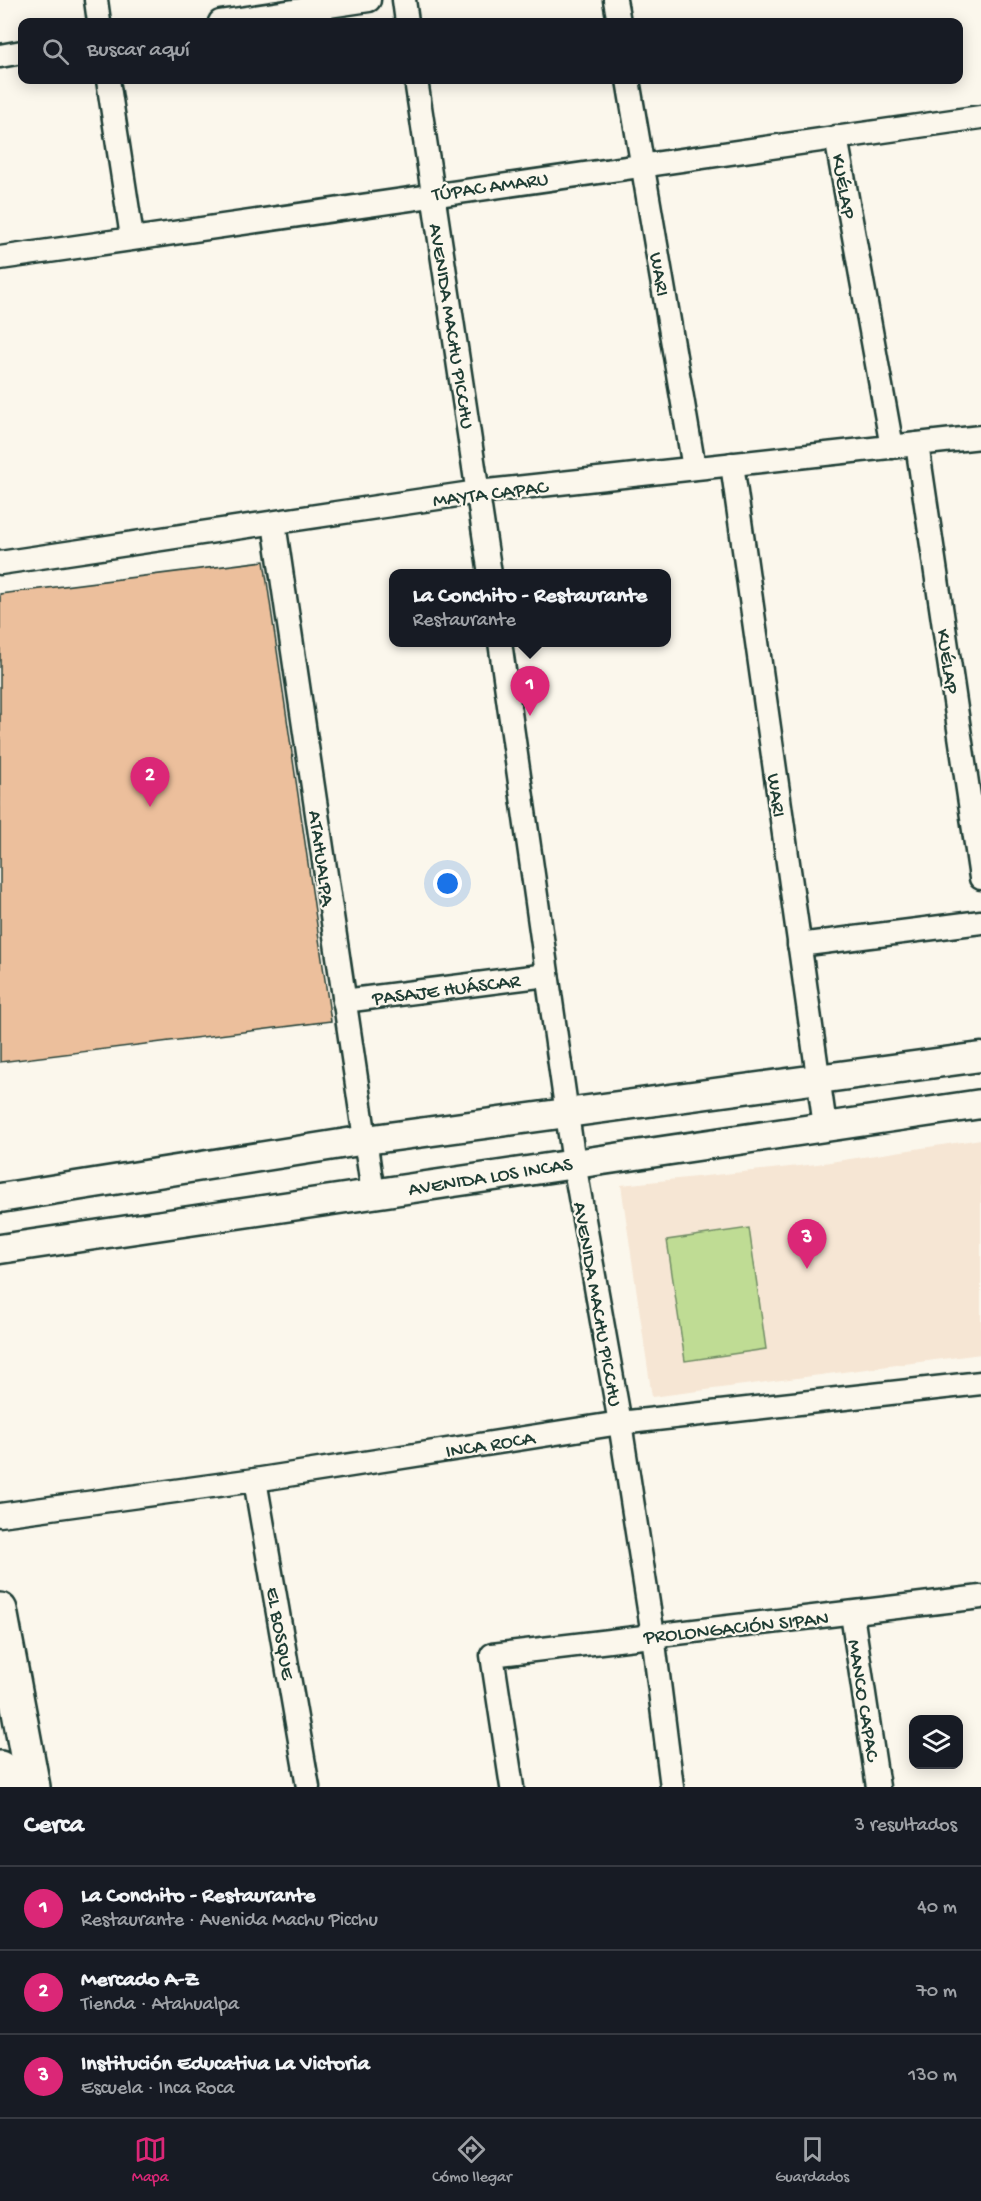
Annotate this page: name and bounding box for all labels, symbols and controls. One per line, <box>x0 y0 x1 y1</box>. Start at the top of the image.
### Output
search box <box>18 18 963 84</box>
icon: search <box>39 35 72 68</box>
text: Buscar aquí <box>87 38 190 64</box>
street label: KUÉLAP <box>825 152 860 222</box>
street label: TÚPAC AMARU <box>430 168 550 208</box>
street label: AVENIDA MACHU PICCHU <box>422 222 477 431</box>
street label: WARI <box>642 251 673 298</box>
street label: MAYTA CAPAC <box>432 477 550 514</box>
popup <box>389 569 671 647</box>
text: La Conchito - Restaurante <box>413 584 647 610</box>
text: Restaurante <box>413 610 516 633</box>
street label: KUÉLAP <box>930 627 963 696</box>
pin: 1 <box>510 666 550 716</box>
pin: 2 <box>130 758 170 807</box>
street label: WARI <box>760 772 789 819</box>
street label: ATAHUALPA <box>301 809 338 909</box>
your location <box>433 869 462 898</box>
street label: PASAJE HUÁSCAR <box>370 969 523 1012</box>
street label: AVENIDA LOS INCAS <box>407 1154 575 1203</box>
street label: AVENIDA MACHU PICCHU <box>566 1200 625 1409</box>
pin: 3 <box>788 1220 826 1269</box>
street label: INCA ROCA <box>444 1428 538 1465</box>
street label: EL BOSQUE <box>259 1586 298 1683</box>
street label: PROLONGACIÓN SIPAN <box>642 1608 830 1651</box>
street label: MANCO CAPAC <box>841 1638 883 1764</box>
map controls <box>909 1715 963 1769</box>
button: layers <box>909 1715 963 1769</box>
text: Cerca <box>24 1811 84 1842</box>
text: 3 resultados <box>855 1815 957 1838</box>
text: La Conchito - Restaurante <box>81 1884 315 1910</box>
text: 1 <box>39 1897 48 1920</box>
text: 40 m <box>917 1897 957 1920</box>
text: Restaurante · Avenida Machu Picchu <box>81 1910 378 1933</box>
text: Mercado A-Z <box>81 1968 199 1994</box>
text: 2 <box>39 1981 48 2004</box>
text: 70 m <box>916 1981 957 2004</box>
text: Tienda · Atahualpa <box>81 1994 239 2017</box>
text: Institución Educativa La Victoria <box>81 2052 370 2078</box>
text: 3 <box>38 2065 49 2088</box>
text: 130 m <box>908 2065 957 2088</box>
text: Escuela · Inca Roca <box>81 2078 234 2101</box>
tab: Mapa <box>132 2133 169 2188</box>
tab: Cómo llegar <box>432 2133 512 2188</box>
tab: Guardados <box>775 2133 849 2188</box>

